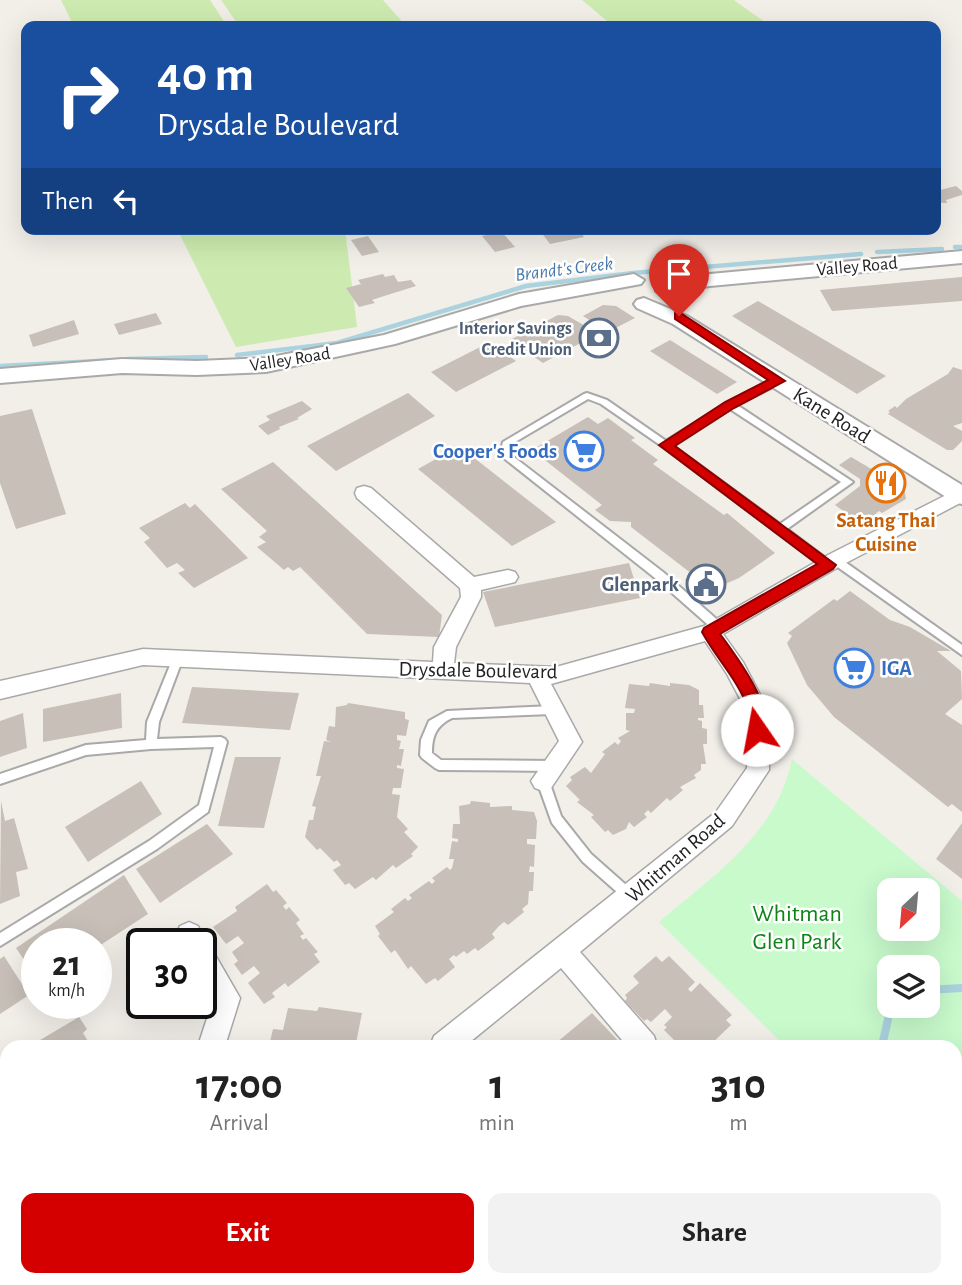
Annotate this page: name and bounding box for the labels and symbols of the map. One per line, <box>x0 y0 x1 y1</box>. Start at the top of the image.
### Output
pin <box>649 244 709 316</box>
water label: Brandt's Creek <box>514 254 614 285</box>
street label: Valley Road <box>816 254 898 279</box>
bank icon: Interior Savings Credit Union <box>578 317 620 359</box>
place label: Interior Savings Credit Union <box>459 320 572 359</box>
street label: Valley Road <box>249 345 332 375</box>
street label: Kane Road <box>789 384 874 447</box>
supermarket icon: Cooper's Foods <box>563 430 605 472</box>
place label: Cooper's Foods <box>433 441 557 462</box>
restaurant icon: Satang Thai Cuisine <box>865 462 907 504</box>
place label: Satang Thai Cuisine <box>836 510 936 555</box>
public building icon: Glenpark <box>685 563 727 605</box>
place label: Glenpark <box>602 574 680 595</box>
supermarket icon: IGA <box>833 647 875 689</box>
place label: IGA <box>881 658 912 679</box>
street label: Drysdale Boulevard <box>398 659 558 682</box>
position arrow <box>720 693 794 767</box>
street label: Whitman Road <box>622 810 729 907</box>
north arrow <box>877 878 940 942</box>
park label: Whitman Glen Park <box>752 902 842 954</box>
speed limit sign: 30 <box>126 928 217 1019</box>

